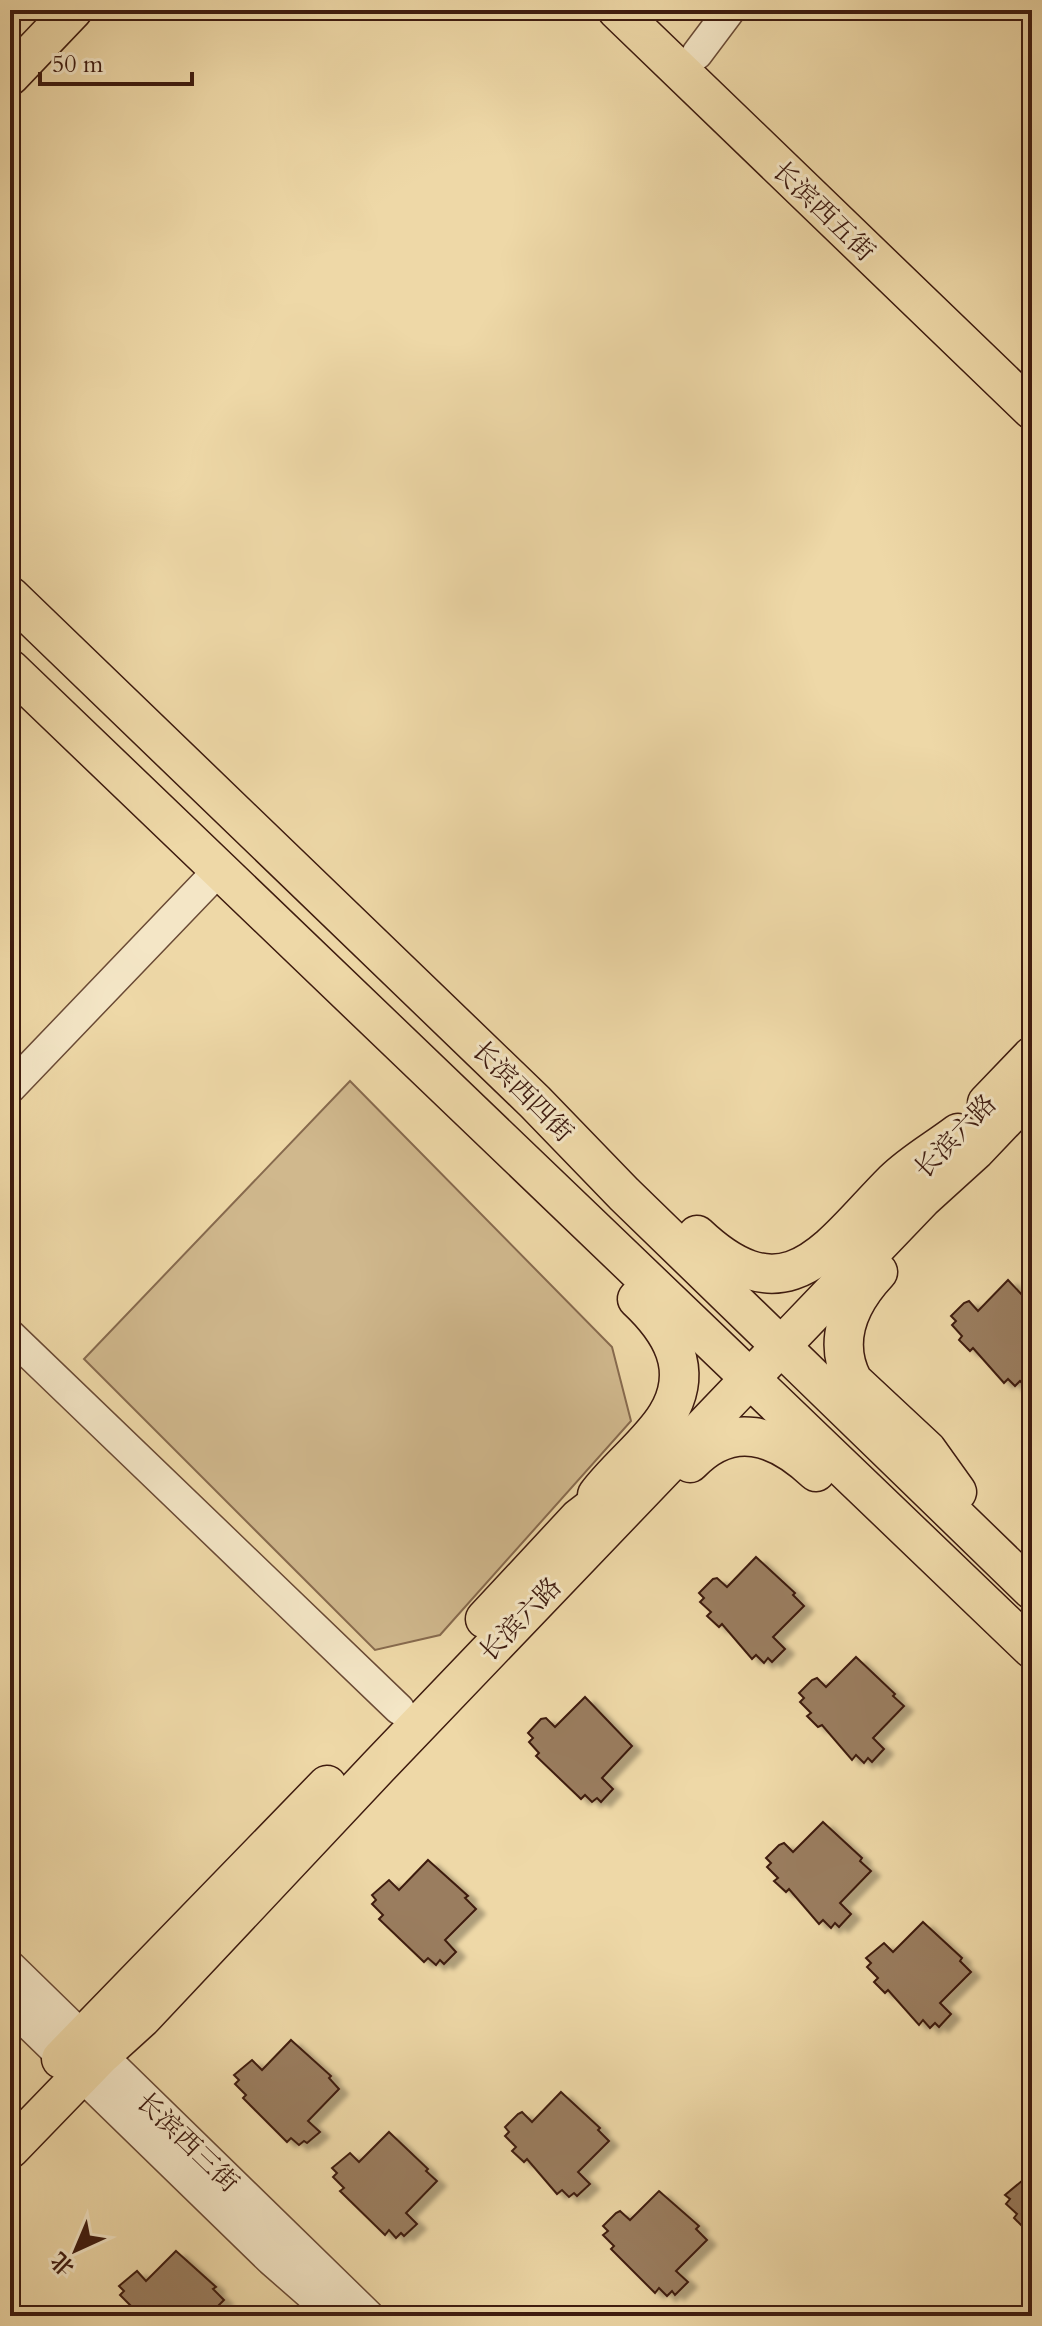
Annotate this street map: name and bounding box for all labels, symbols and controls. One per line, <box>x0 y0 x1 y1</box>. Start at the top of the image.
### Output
scale bar <box>40 36 192 86</box>
text: 50 m <box>52 48 104 81</box>
street label: 长滨西五街 <box>765 154 883 269</box>
street label: 长滨西四街 <box>464 1033 581 1150</box>
street label: 长滨六路 <box>907 1087 1004 1186</box>
street label: 长滨六路 <box>472 1570 569 1669</box>
street label: 长滨西三街 <box>129 2085 247 2200</box>
north arrow <box>36 2210 116 2290</box>
text: 北 <box>44 2245 81 2282</box>

